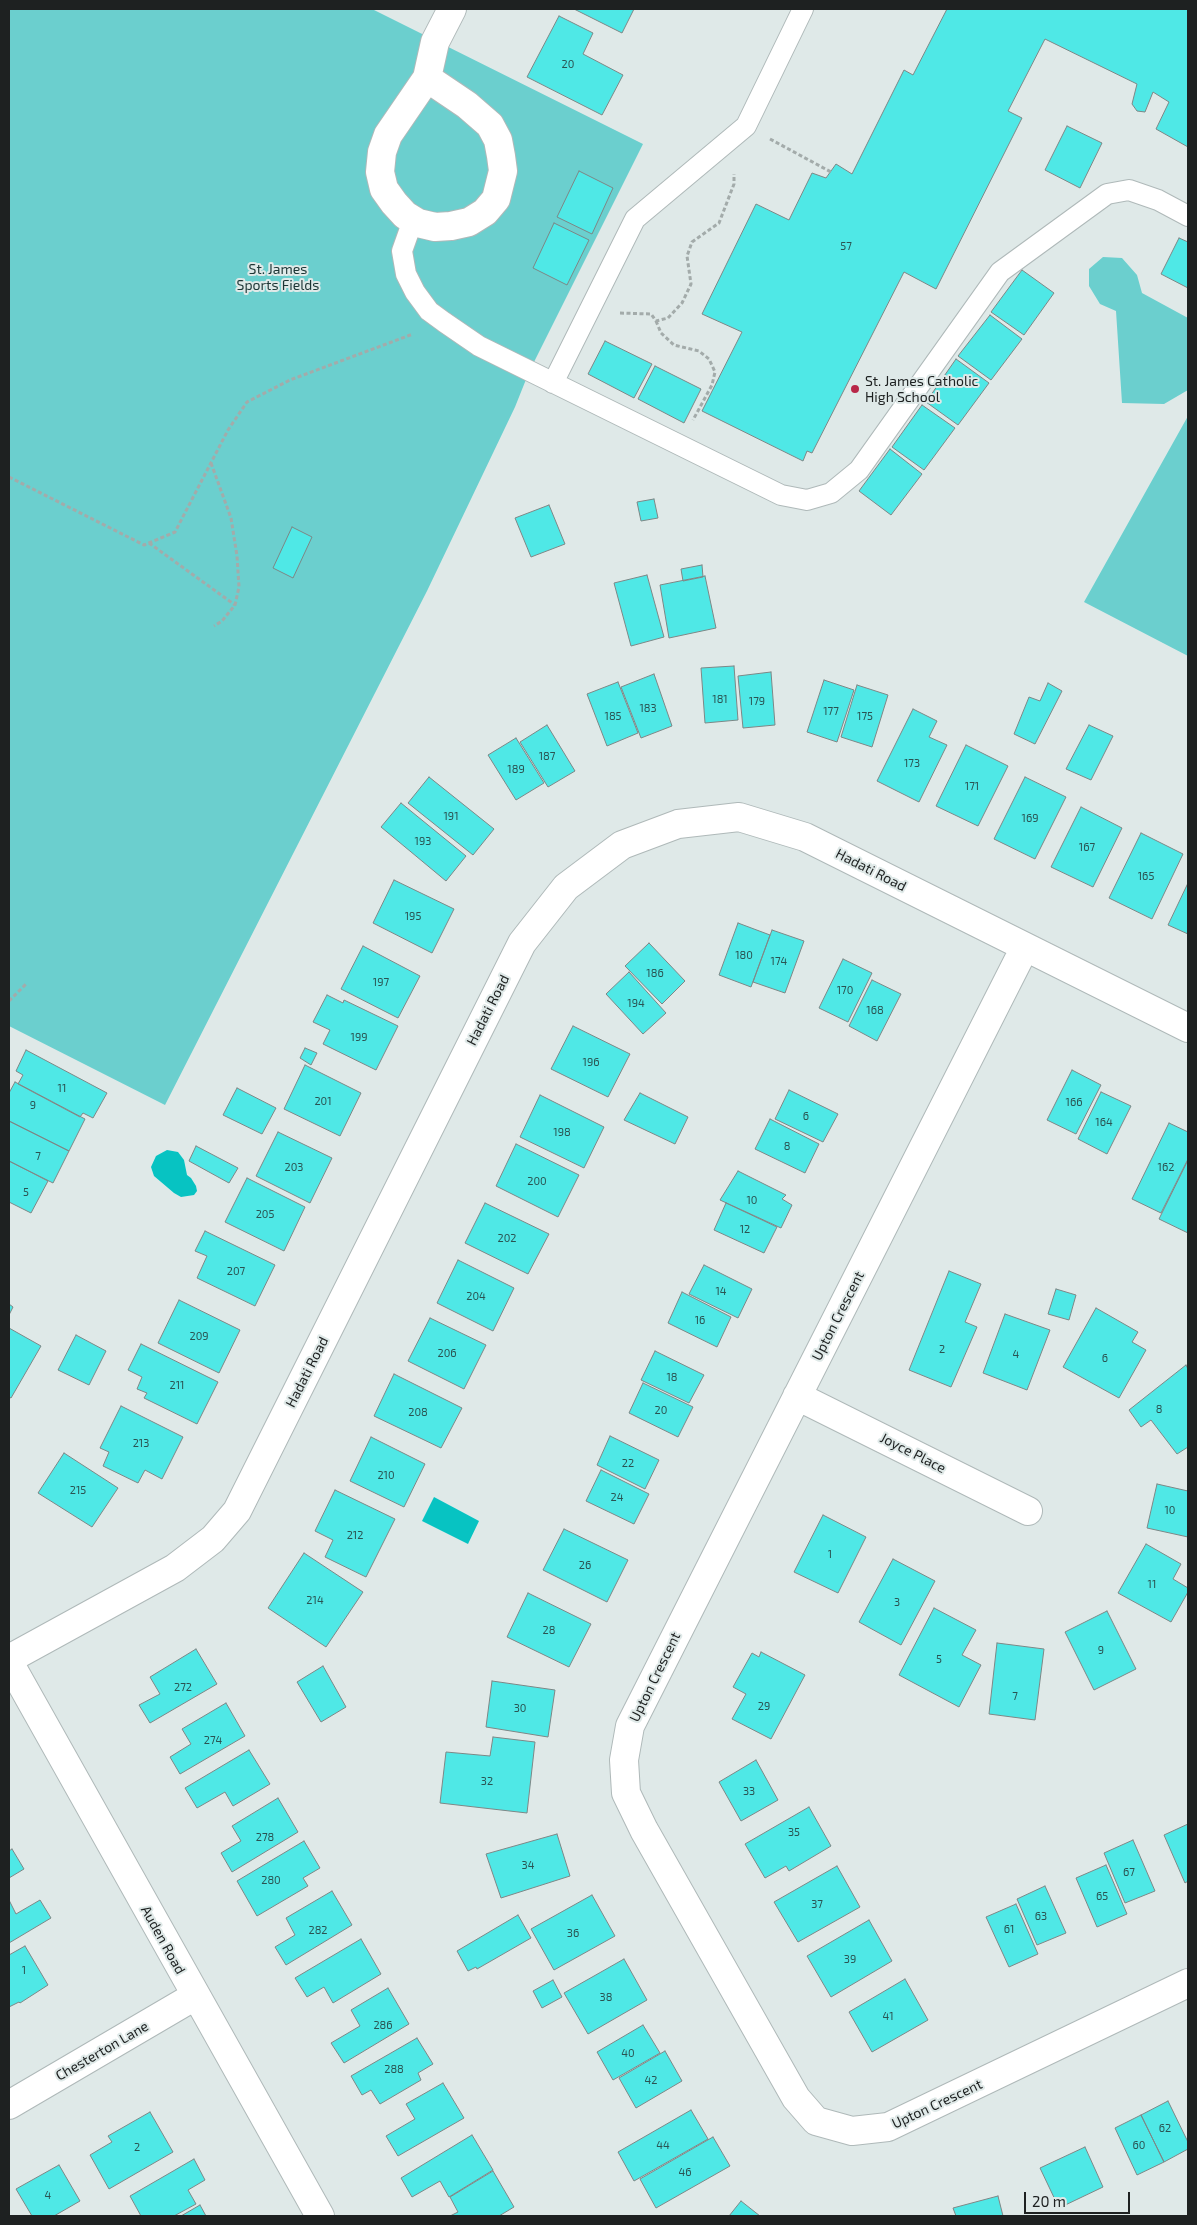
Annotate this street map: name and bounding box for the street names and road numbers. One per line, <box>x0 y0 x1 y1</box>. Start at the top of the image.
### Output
street label: Hadati Road <box>833 845 909 895</box>
street label: Hadati Road <box>463 972 513 1048</box>
street label: Upton Crescent <box>808 1269 868 1363</box>
street label: Hadati Road <box>282 1334 332 1410</box>
street label: Joyce Place <box>877 1429 949 1477</box>
street label: Upton Crescent <box>626 1629 684 1725</box>
street label: Auden Road <box>137 1903 189 1977</box>
street label: Chesterton Lane <box>53 2018 151 2084</box>
street label: Upton Crescent <box>889 2076 985 2132</box>

